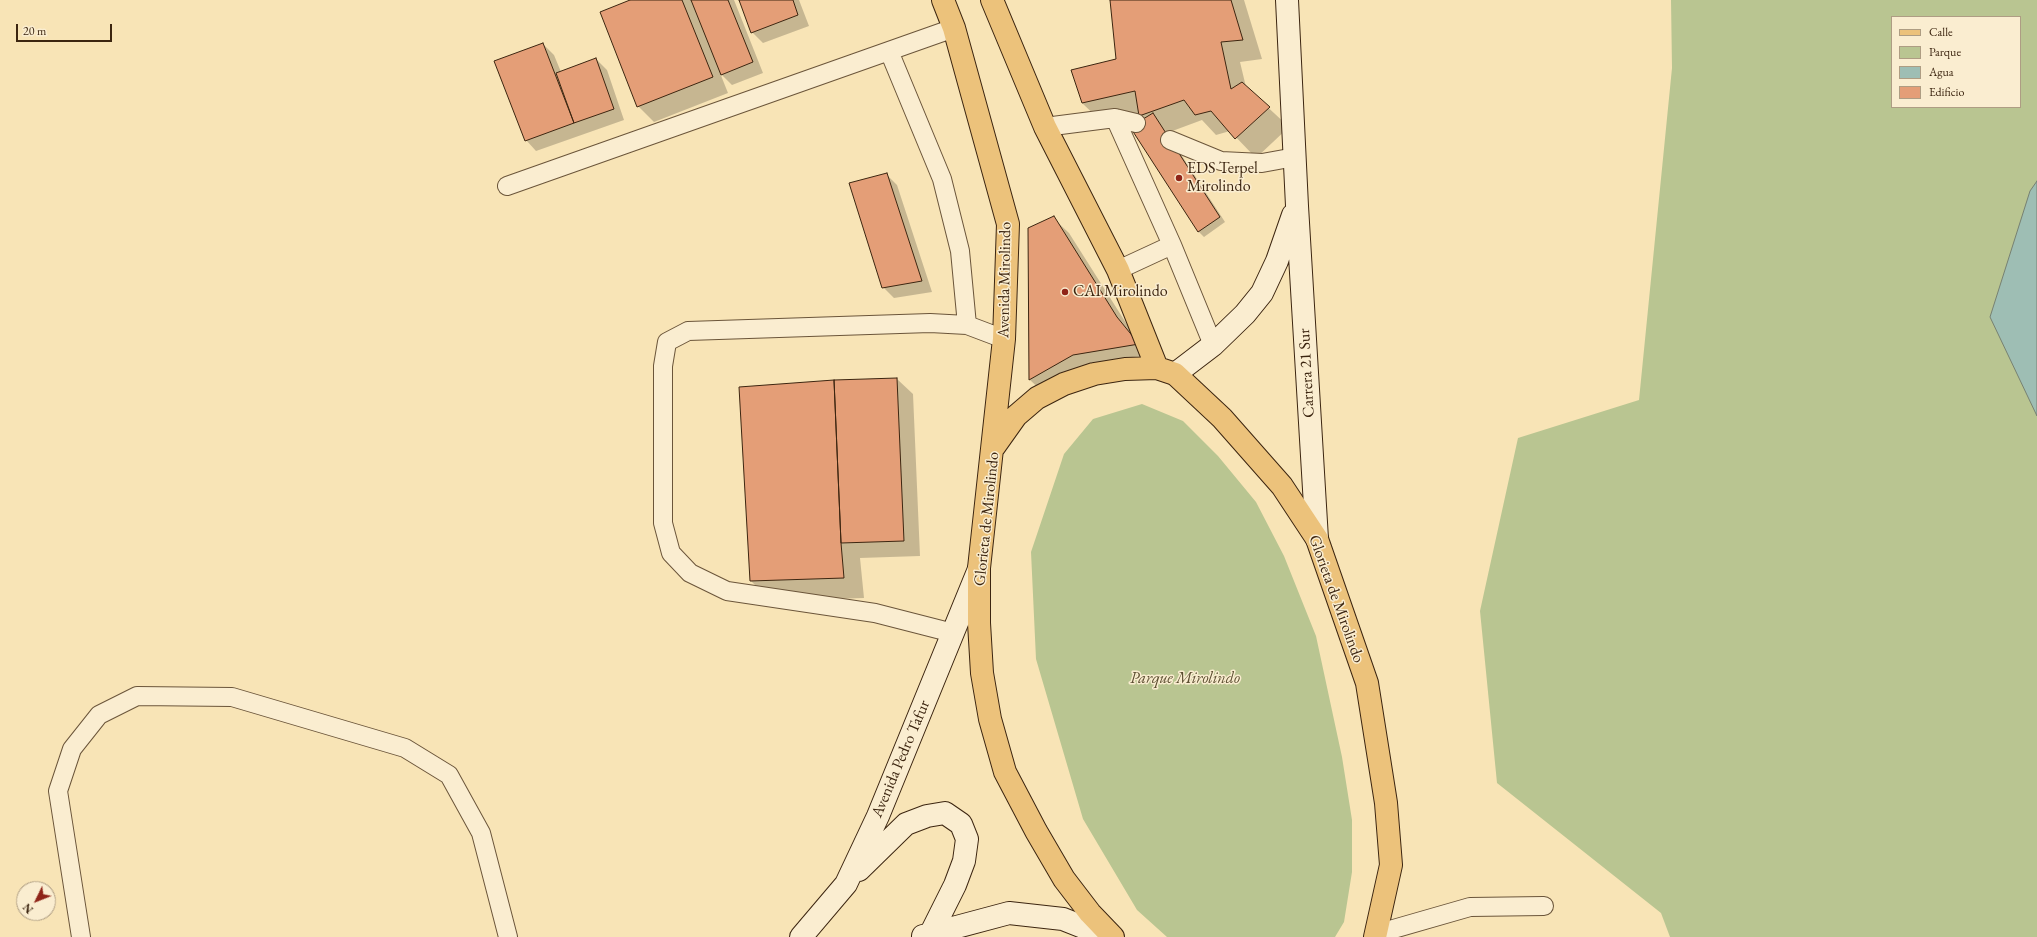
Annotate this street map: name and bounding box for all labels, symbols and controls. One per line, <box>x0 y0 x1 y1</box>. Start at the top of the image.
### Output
scale bar <box>18 16 114 42</box>
legend <box>1891 16 2021 108</box>
text: 20 m <box>23 23 46 39</box>
text: Calle <box>1929 24 1953 40</box>
text: Parque <box>1929 44 1961 60</box>
text: Agua <box>1929 64 1954 80</box>
text: Edificio <box>1929 84 1964 100</box>
place label: EDS Terpel Mirolindo <box>1187 159 1258 197</box>
marker: EDS Terpel Mirolindo <box>1174 173 1184 183</box>
street label: Avenida Mirolindo <box>994 222 1016 338</box>
place label: CAI Mirolindo <box>1073 282 1168 302</box>
marker: CAI Mirolindo <box>1060 287 1070 297</box>
street label: Carrera 21 Sur <box>1295 328 1319 418</box>
street label: Glorieta de Mirolindo <box>970 451 1004 587</box>
street label: Glorieta de Mirolindo <box>1304 532 1368 666</box>
park label: Parque Mirolindo <box>1130 669 1240 689</box>
street label: Avenida Pedro Tafur <box>868 697 934 821</box>
north arrow <box>16 881 56 921</box>
text: N <box>20 900 36 917</box>

